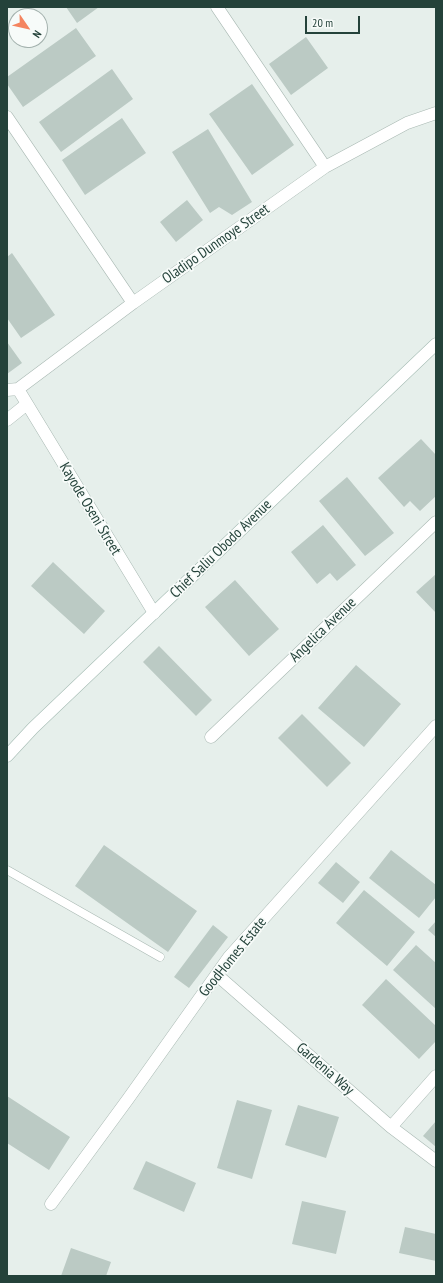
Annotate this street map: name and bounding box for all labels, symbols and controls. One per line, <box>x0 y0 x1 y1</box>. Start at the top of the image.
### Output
north arrow <box>8 8 48 48</box>
scale bar <box>307 8 362 34</box>
text: 20 m <box>312 15 333 30</box>
text: N <box>30 28 45 41</box>
street label: Oladipo Dunmoye Street <box>159 200 273 288</box>
street label: Kayode Oseni Street <box>55 460 125 558</box>
street label: Chief Saliu Obodo Avenue <box>167 496 275 602</box>
street label: Angelica Avenue <box>286 594 360 666</box>
street label: GoodHomes Estate <box>195 913 271 1001</box>
street label: Gardenia Way <box>293 1039 357 1099</box>

